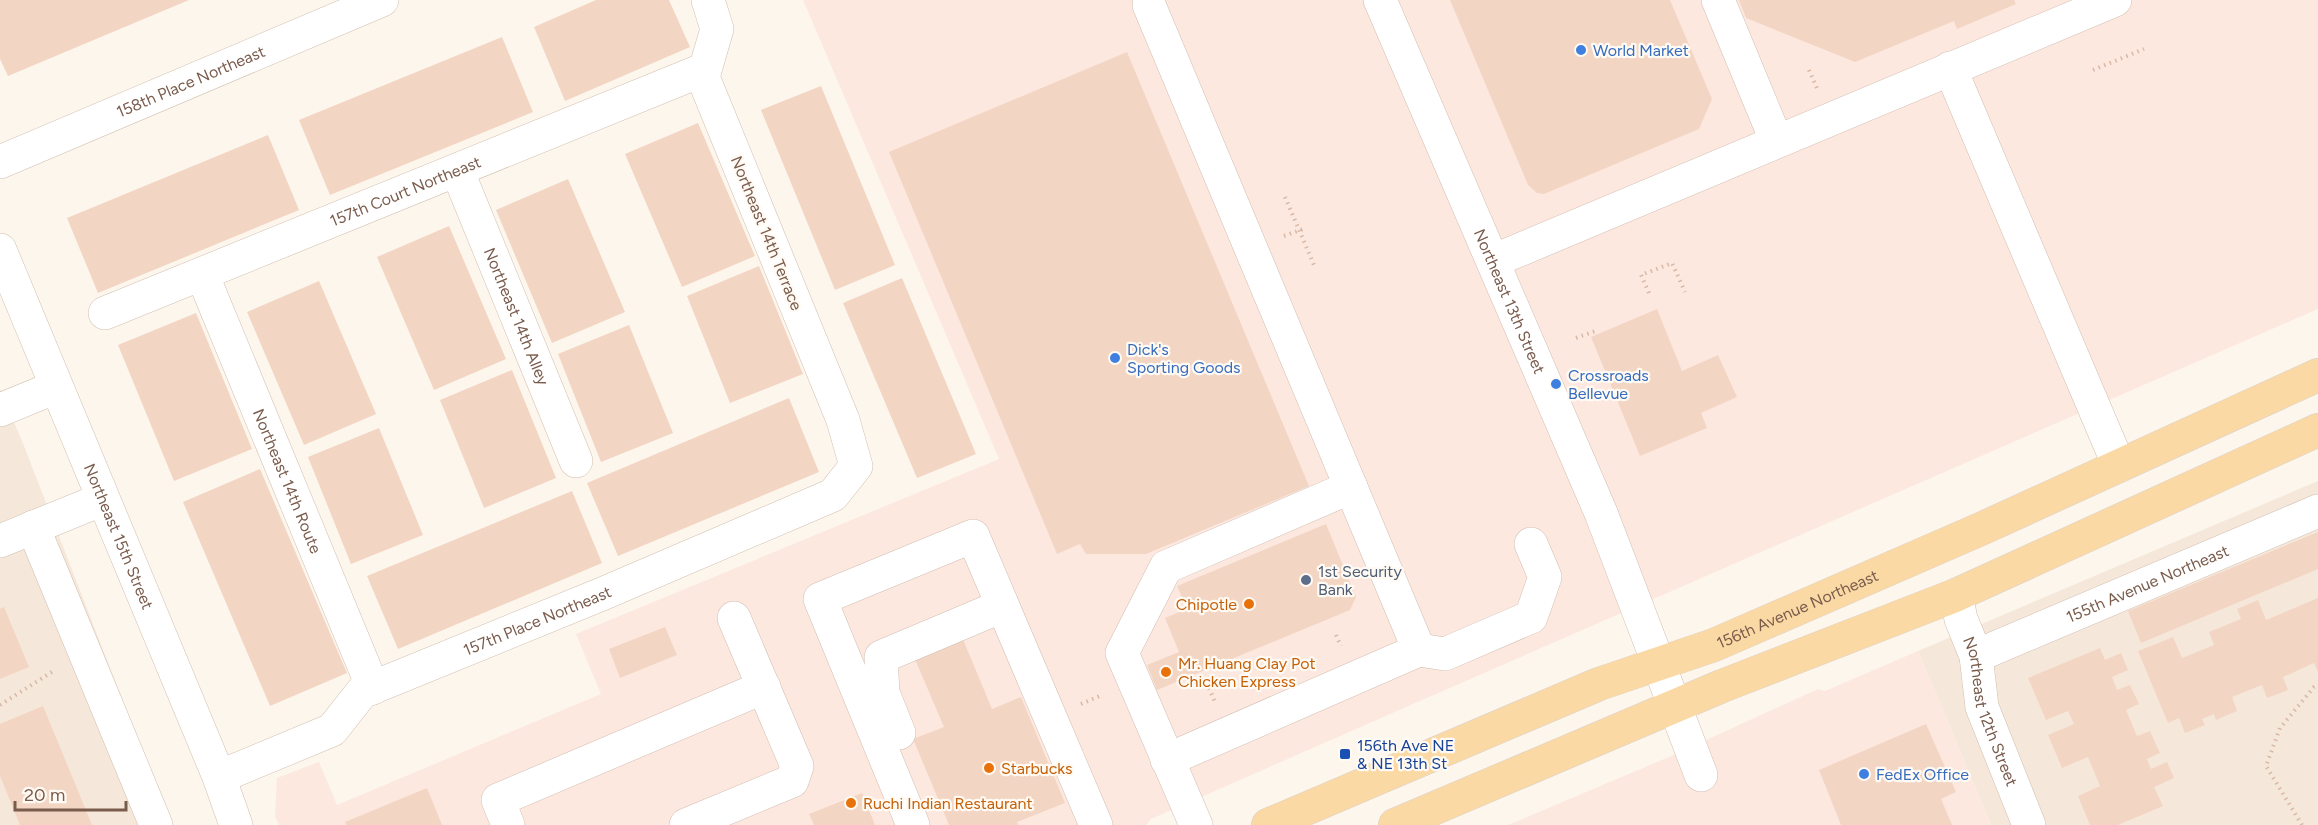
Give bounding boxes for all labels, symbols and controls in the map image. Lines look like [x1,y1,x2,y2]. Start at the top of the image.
place label: World Market [1593,41,1689,60]
street label: 158th Place Northeast [114,42,268,122]
marker: World Market [1574,43,1588,57]
street label: 157th Court Northeast [327,152,484,231]
street label: Northeast 14th Terrace [727,153,806,313]
street label: Northeast 13th Street [1470,226,1549,377]
street label: Northeast 14th Alley [480,245,553,389]
place label: Dick's Sporting Goods [1127,340,1241,377]
marker: Dick's Sporting Goods [1108,351,1122,365]
place label: Crossroads Bellevue [1568,366,1649,403]
marker: Crossroads Bellevue [1549,377,1563,391]
street label: Northeast 14th Route [249,406,326,557]
street label: Northeast 15th Street [80,461,157,612]
street label: 155th Avenue Northeast [2063,541,2232,627]
place label: 1st Security Bank [1318,562,1402,599]
street label: 156th Avenue Northeast [1714,566,1881,653]
marker: 1st Security Bank [1299,573,1313,587]
street label: 157th Place Northeast [461,582,614,660]
place label: Chipotle [1176,595,1237,614]
marker: Chipotle [1242,597,1256,611]
street label: Northeast 12th Street [1959,634,2022,789]
place label: Mr. Huang Clay Pot Chicken Express [1178,654,1316,691]
marker: Mr. Huang Clay Pot Chicken Express [1159,665,1173,679]
place label: 156th Ave NE & NE 13th St [1357,736,1454,773]
marker: 156th Ave NE & NE 13th St [1338,747,1352,761]
place label: Starbucks [1001,759,1073,778]
marker: Starbucks [982,761,996,775]
place label: FedEx Office [1876,765,1969,784]
marker: FedEx Office [1857,767,1871,781]
scale bar [15,774,126,812]
text: 20 m [24,784,65,806]
place label: Ruchi Indian Restaurant [863,794,1032,813]
marker: Ruchi Indian Restaurant [844,796,858,810]

